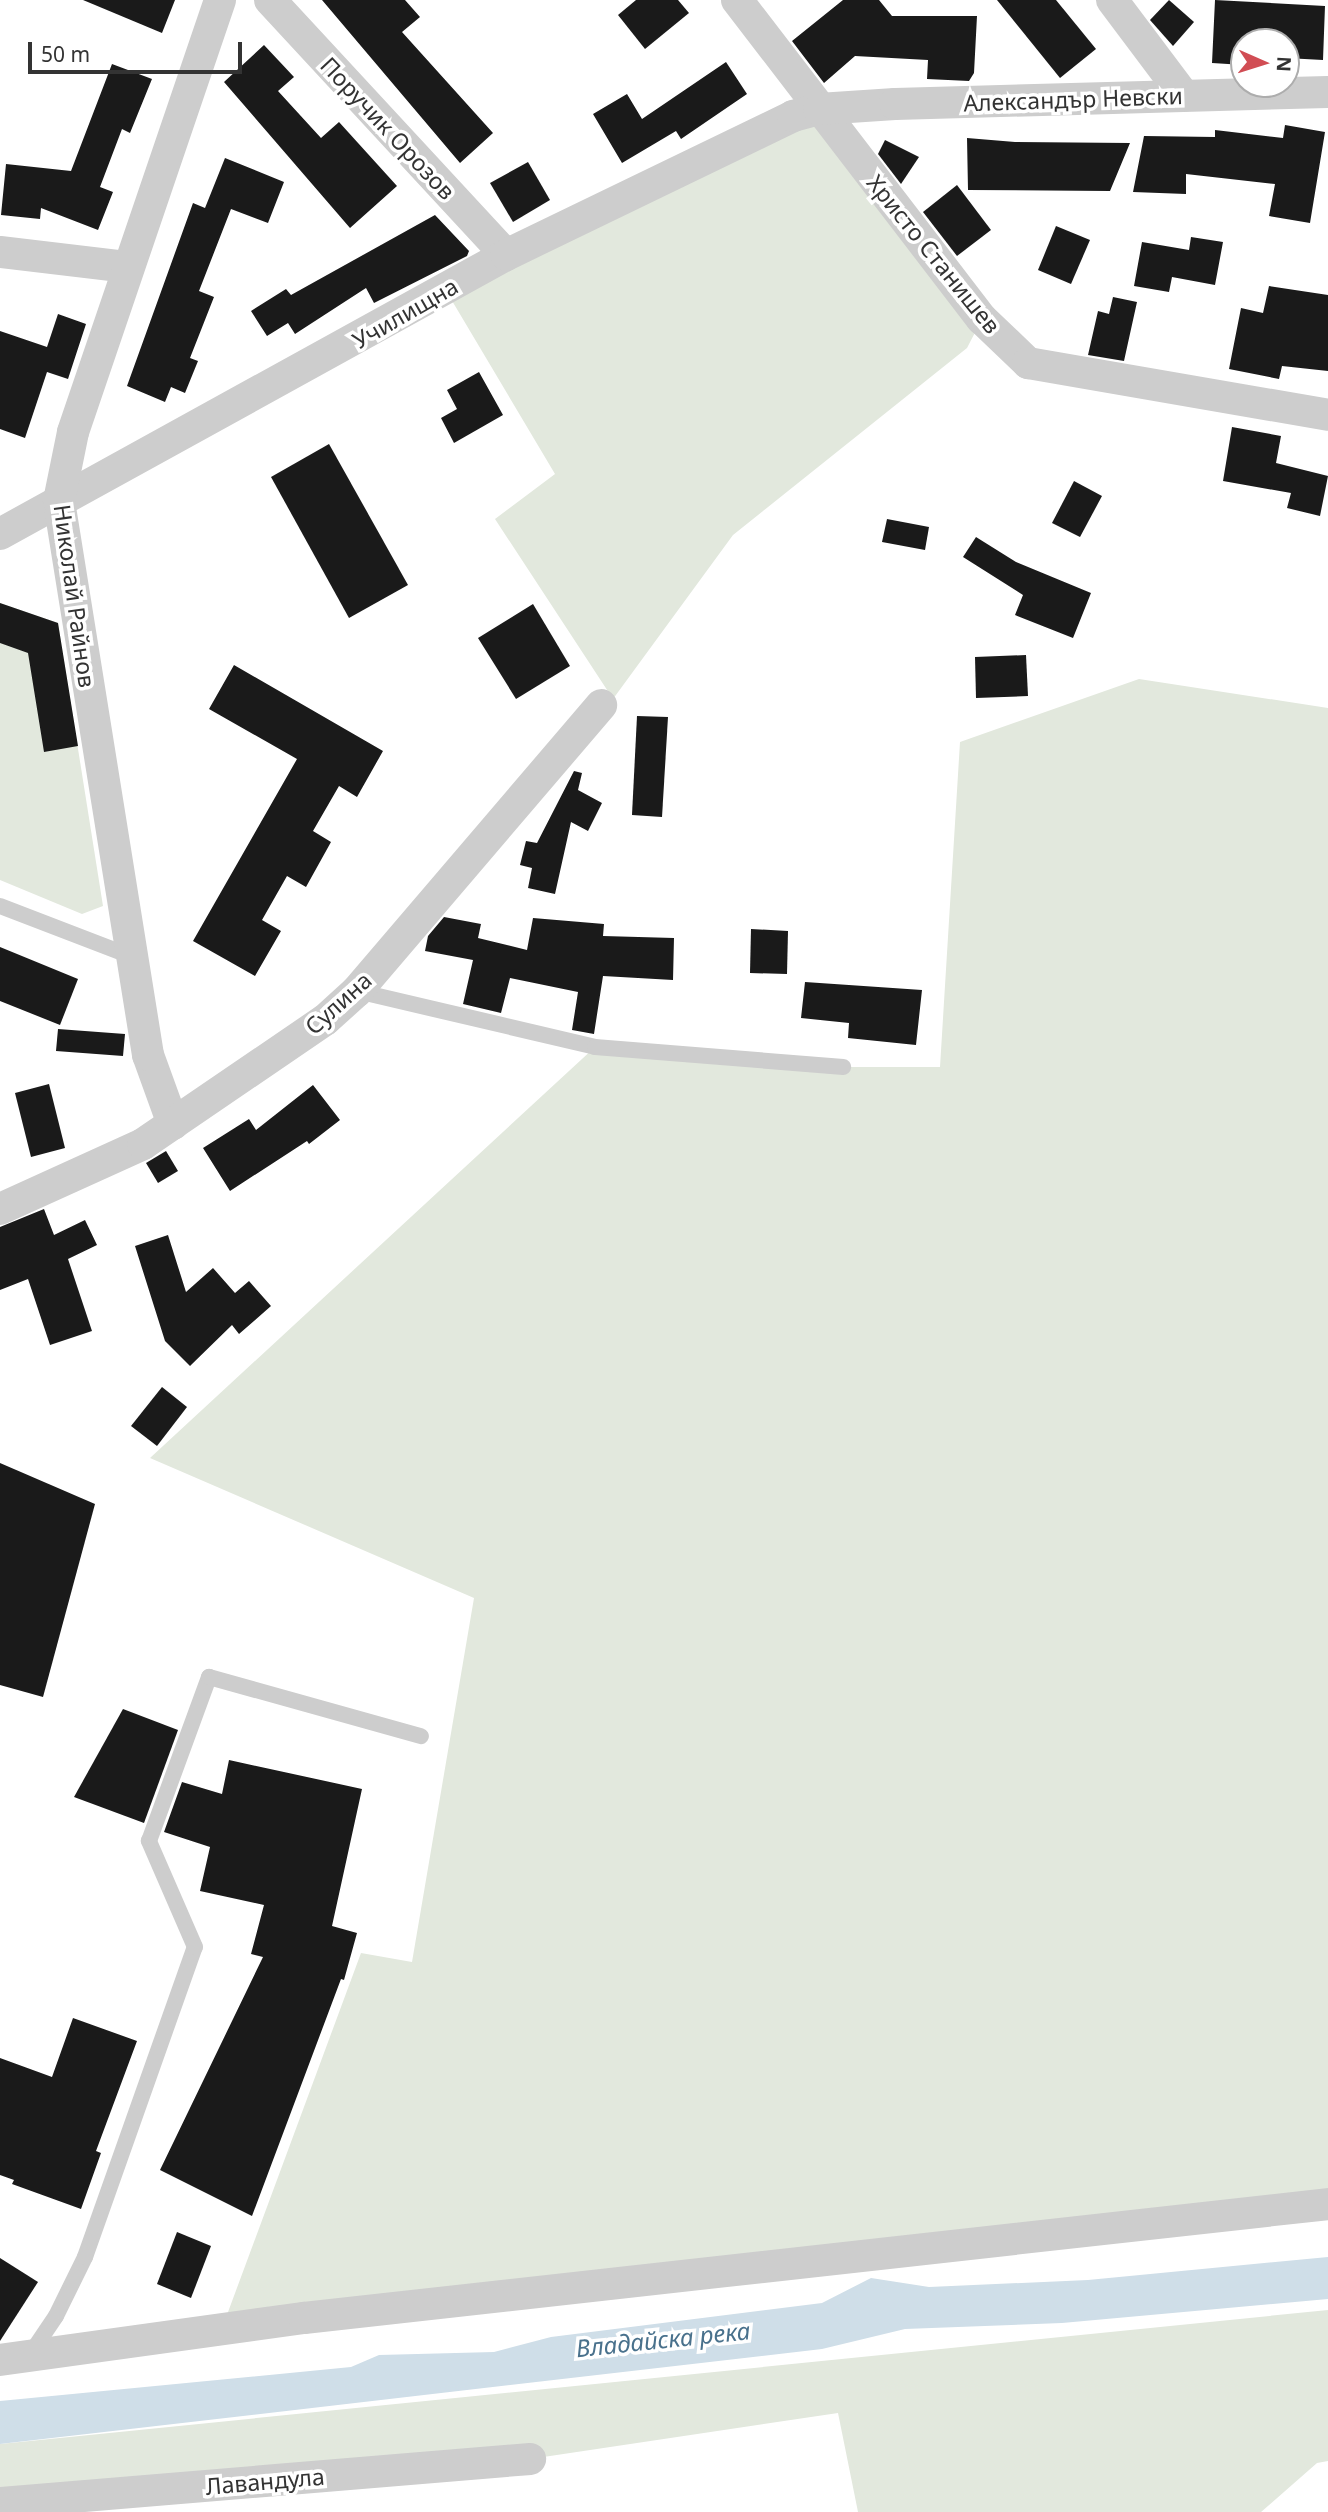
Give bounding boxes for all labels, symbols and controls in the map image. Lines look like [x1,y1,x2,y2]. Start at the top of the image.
scale bar [32,28,245,72]
north arrow [1230,28,1300,98]
text: 50 m [41,40,90,68]
street label: Поручик Орозов [315,51,461,205]
text: N [1271,56,1297,72]
street label: Александър Невски [963,81,1183,117]
street label: Христо Станишев [862,169,1006,339]
street label: Училищна [347,272,463,354]
street label: Николай Райнов [48,503,102,689]
street label: Сулина [299,966,377,1040]
water label: Владайска река [574,2316,752,2362]
street label: Лавандула [204,2462,326,2500]

